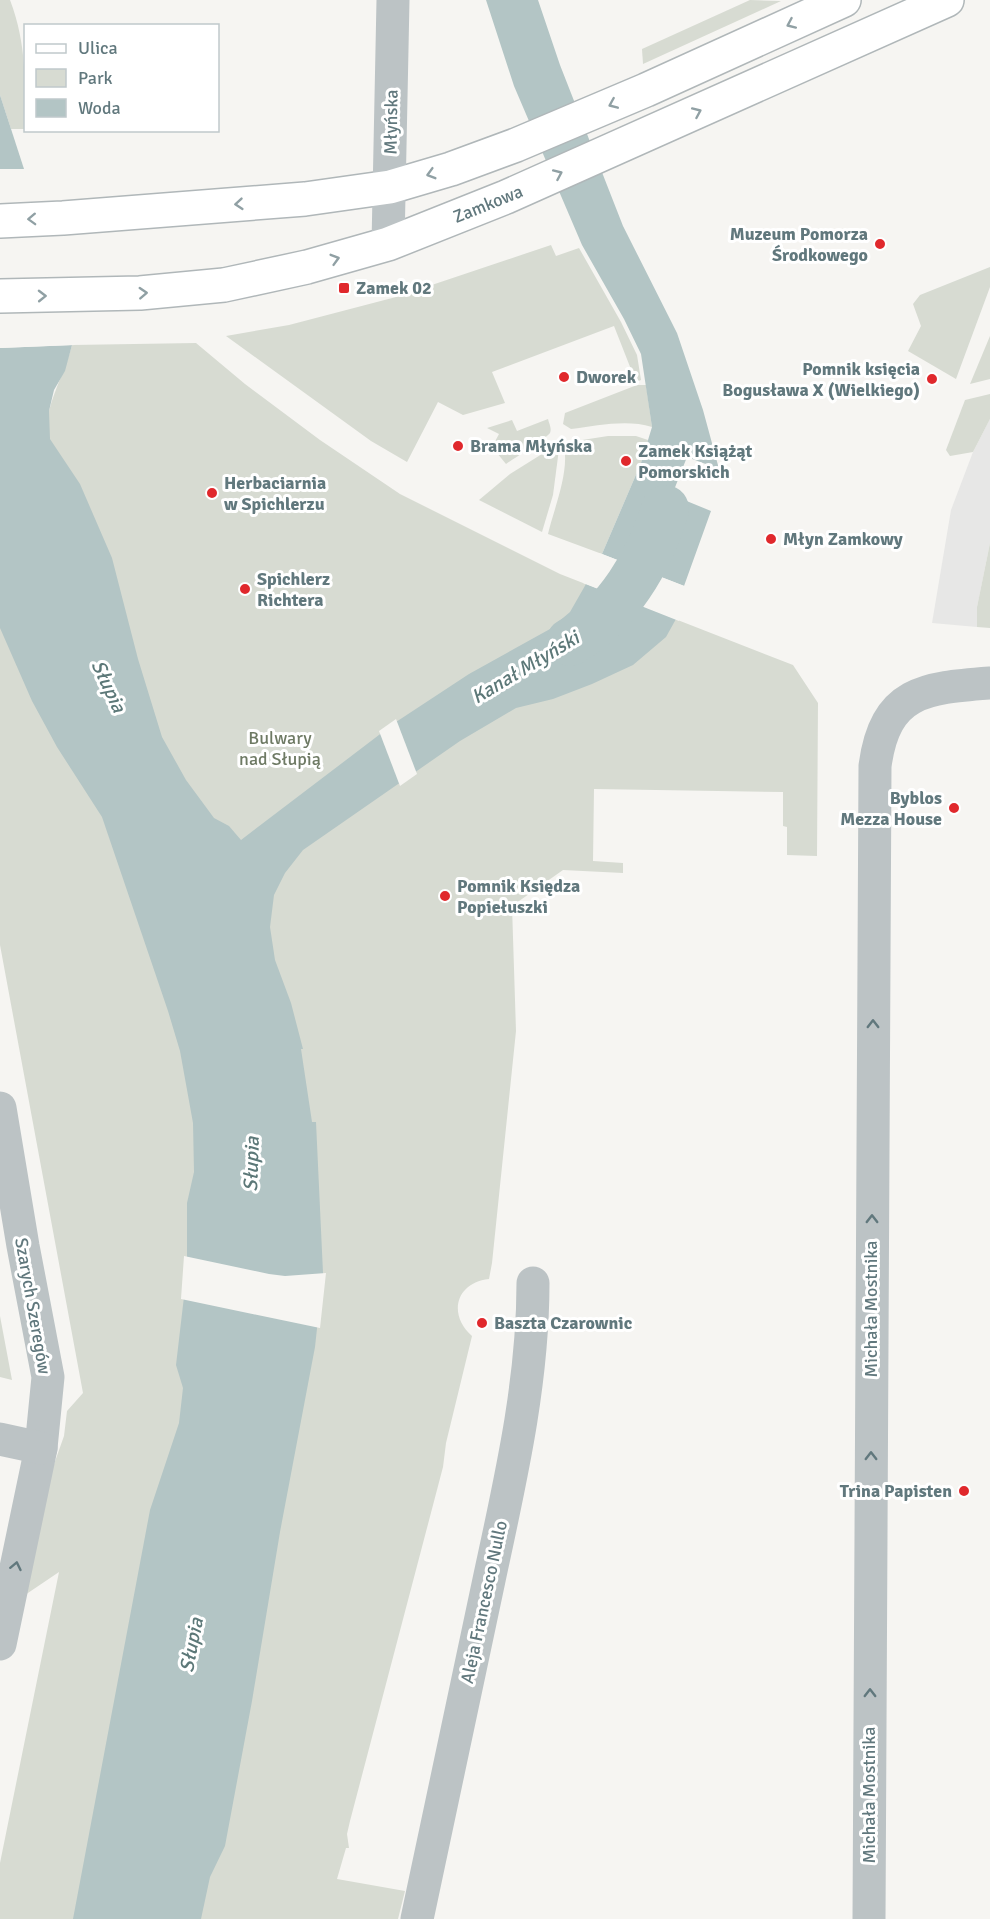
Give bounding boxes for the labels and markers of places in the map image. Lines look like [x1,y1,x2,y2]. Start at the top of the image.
place label: Muzeum Pomorza Środkowego [730,223,868,266]
marker: Muzeum Pomorza Środkowego [873,237,887,251]
place label: Zamek 02 [356,277,432,299]
marker: Zamek 02 [337,281,351,295]
place label: Pomnik księcia Bogusława X (Wielkiego) [722,358,920,401]
place label: Dworek [576,366,637,388]
marker: Dworek [557,370,571,384]
marker: Pomnik księcia Bogusława X (Wielkiego) [925,372,939,386]
place label: Brama Młyńska [470,435,592,457]
marker: Brama Młyńska [451,439,465,453]
place label: Zamek Książąt Pomorskich [638,440,753,483]
marker: Zamek Książąt Pomorskich [619,454,633,468]
place label: Herbaciarnia w Spichlerzu [224,472,326,515]
marker: Herbaciarnia w Spichlerzu [205,486,219,500]
place label: Młyn Zamkowy [783,528,903,550]
marker: Młyn Zamkowy [764,532,778,546]
place label: Spichlerz Richtera [257,568,330,611]
marker: Spichlerz Richtera [238,582,252,596]
place label: Byblos Mezza House [840,787,942,830]
marker: Byblos Mezza House [947,801,961,815]
place label: Pomnik Księdza Popiełuszki [457,875,580,918]
marker: Pomnik Księdza Popiełuszki [438,889,452,903]
place label: Baszta Czarownic [494,1312,633,1334]
marker: Baszta Czarownic [475,1316,489,1330]
place label: Trina Papisten [840,1480,952,1502]
marker: Trina Papisten [957,1484,971,1498]

